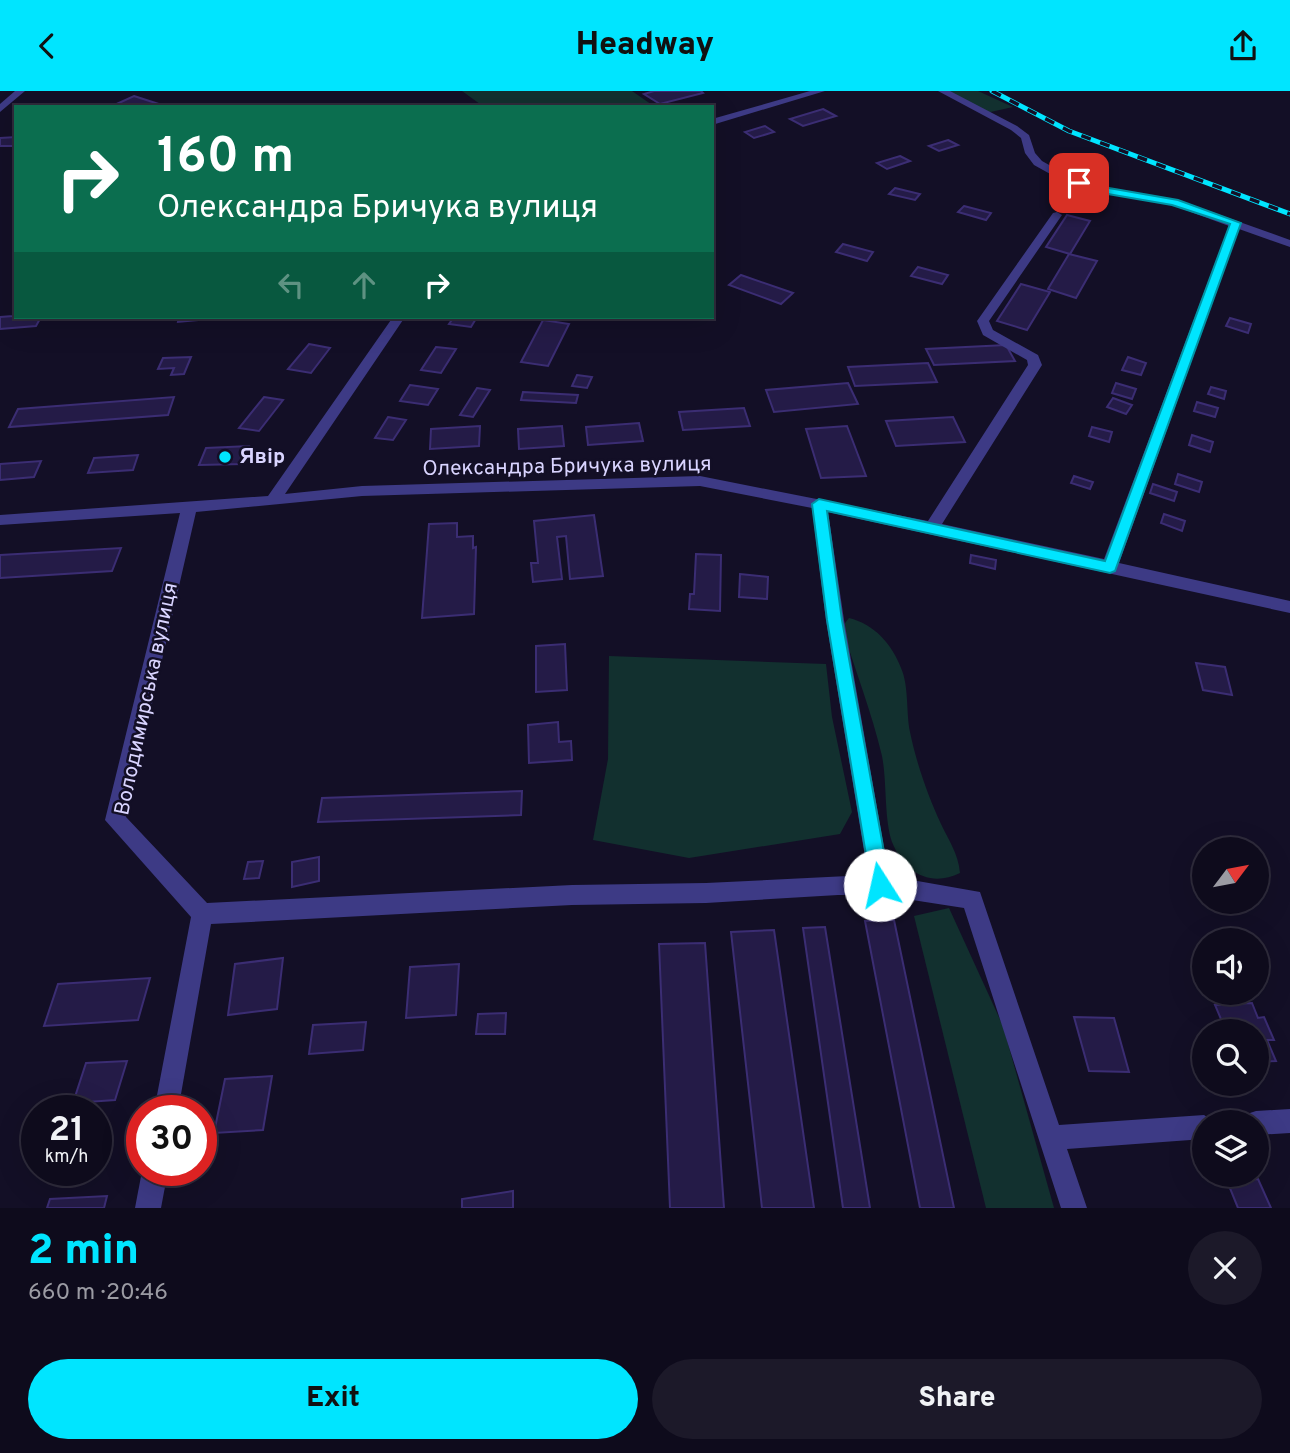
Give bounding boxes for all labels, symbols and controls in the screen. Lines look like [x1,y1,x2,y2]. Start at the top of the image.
text: Headway [576,26,714,66]
icon: back [28,27,66,65]
icon: share [1224,27,1262,65]
text: 160 m [157,128,294,190]
icon: right [42,133,133,224]
pin [1049,153,1109,213]
icon: arrive [1060,164,1098,202]
text: Олександра Бричука вулиця [157,189,598,229]
icon: left [272,266,310,304]
icon: ahead [345,266,383,304]
icon: right [418,266,456,304]
place label: Явiр [239,444,285,471]
marker: Явiр [217,449,233,465]
street label: Олександра Бричука вулиця [422,451,712,483]
street label: Володимирська вулиця [109,580,185,818]
north arrow [1192,837,1269,913]
map controls [1192,837,1269,1187]
position arrow [843,848,917,922]
button: sound [1192,928,1269,1005]
button: search [1192,1019,1269,1096]
speed limit sign: 30 [126,1095,217,1186]
text: 21 [49,1109,84,1153]
button: layers [1192,1110,1269,1187]
text: km/h [45,1146,88,1169]
text: 2 min [28,1226,139,1279]
button: close [1188,1231,1262,1305]
text: 660 m · 20:46 [28,1279,168,1308]
button: Exit [28,1359,638,1439]
button: Share [652,1359,1262,1439]

